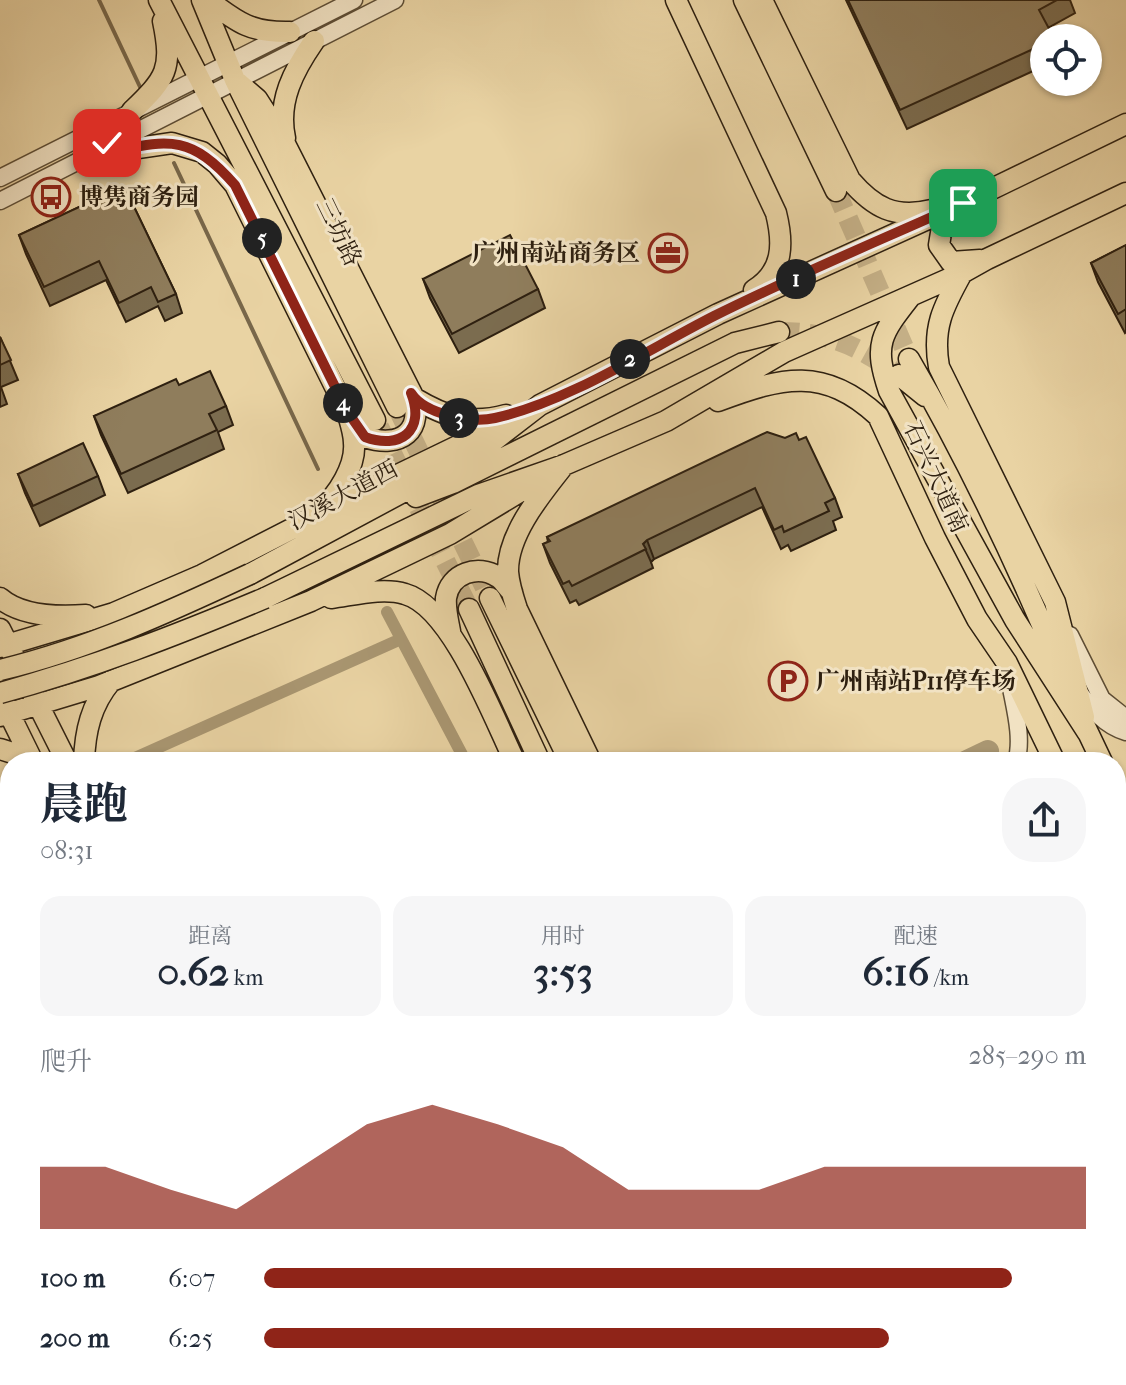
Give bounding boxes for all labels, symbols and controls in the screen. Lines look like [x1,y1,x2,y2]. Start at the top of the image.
map controls [1030,24,1102,96]
button: locate [1030,24,1102,96]
pin [73,109,141,177]
icon: check [85,121,129,165]
pin [929,169,997,237]
bus stop icon: 博隽商务园 [30,176,72,218]
icon: arrive [941,181,985,225]
place label: 博隽商务园 [79,183,199,211]
street label: 三坊路 [311,194,367,270]
pin: 5 [242,218,282,258]
text: 5 [257,225,267,251]
office icon: 广州南站商务区 [647,232,689,274]
place label: 广州南站商务区 [472,239,640,267]
pin: 1 [776,259,816,299]
text: 1 [792,266,800,292]
pin: 2 [610,339,650,379]
text: 2 [624,346,636,372]
pin: 4 [323,383,363,423]
text: 4 [337,390,350,416]
pin: 3 [439,398,479,438]
text: 3 [454,405,464,431]
street label: 石兴大道南 [898,417,974,537]
street label: 汉溪大道西 [283,454,403,536]
parking icon: 广州南站P11停车场 [767,660,809,702]
place label: 广州南站P11停车场 [816,667,1016,695]
button: share [1002,778,1086,862]
text: 晨跑 [40,779,128,830]
text: 08:31 [40,835,94,866]
text: 距离 [188,923,232,949]
text: 用时 [541,923,585,949]
text: 配速 [894,923,938,949]
text: 0.62 [157,949,229,995]
text: 3:53 [533,949,593,995]
text: 6:16 [862,949,929,995]
text: km [229,965,264,991]
text: /km [929,965,969,991]
text: 285–290 m [968,1040,1086,1071]
text: 爬升 [40,1046,92,1077]
text: 100 m [40,1263,105,1294]
text: 6:07 [168,1263,215,1294]
text: 200 m [40,1323,109,1354]
text: 6:25 [168,1323,213,1354]

